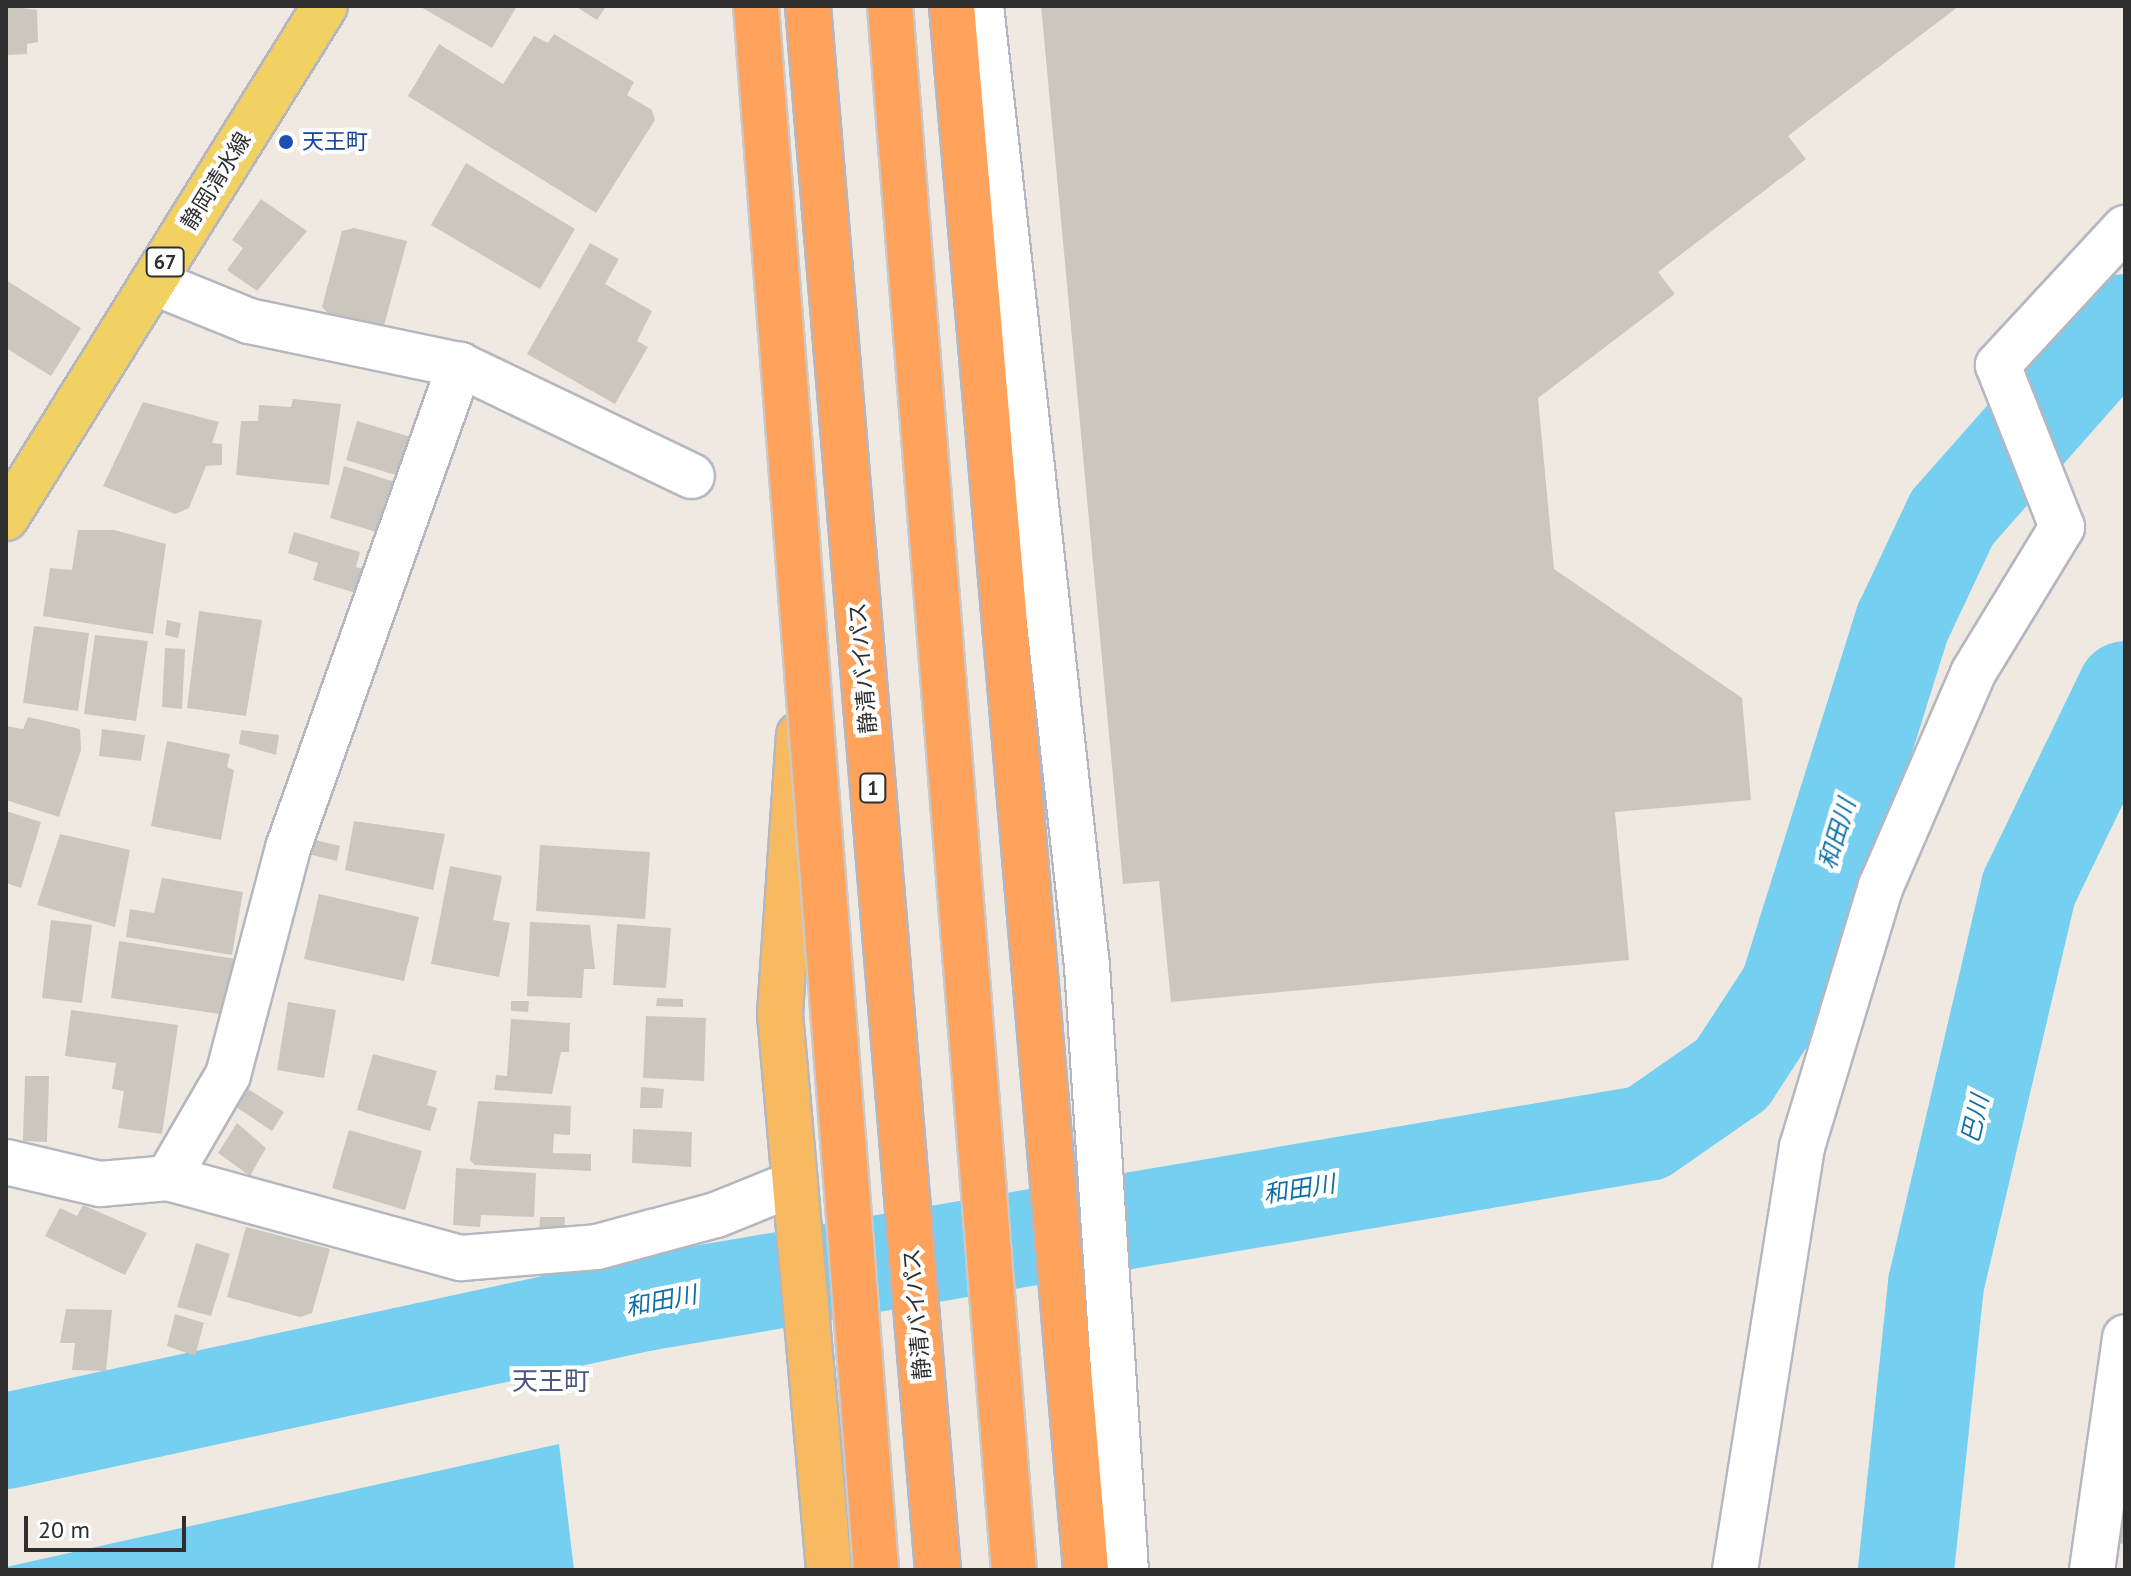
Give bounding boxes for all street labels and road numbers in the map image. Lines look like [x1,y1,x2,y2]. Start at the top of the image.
street label: 静岡清水線 [176,127,256,235]
road number: 67 [145,246,185,278]
street label: 静清バイパス [844,601,882,735]
road number: 1 [859,772,887,804]
street label: 静清バイパス [898,1247,936,1381]

